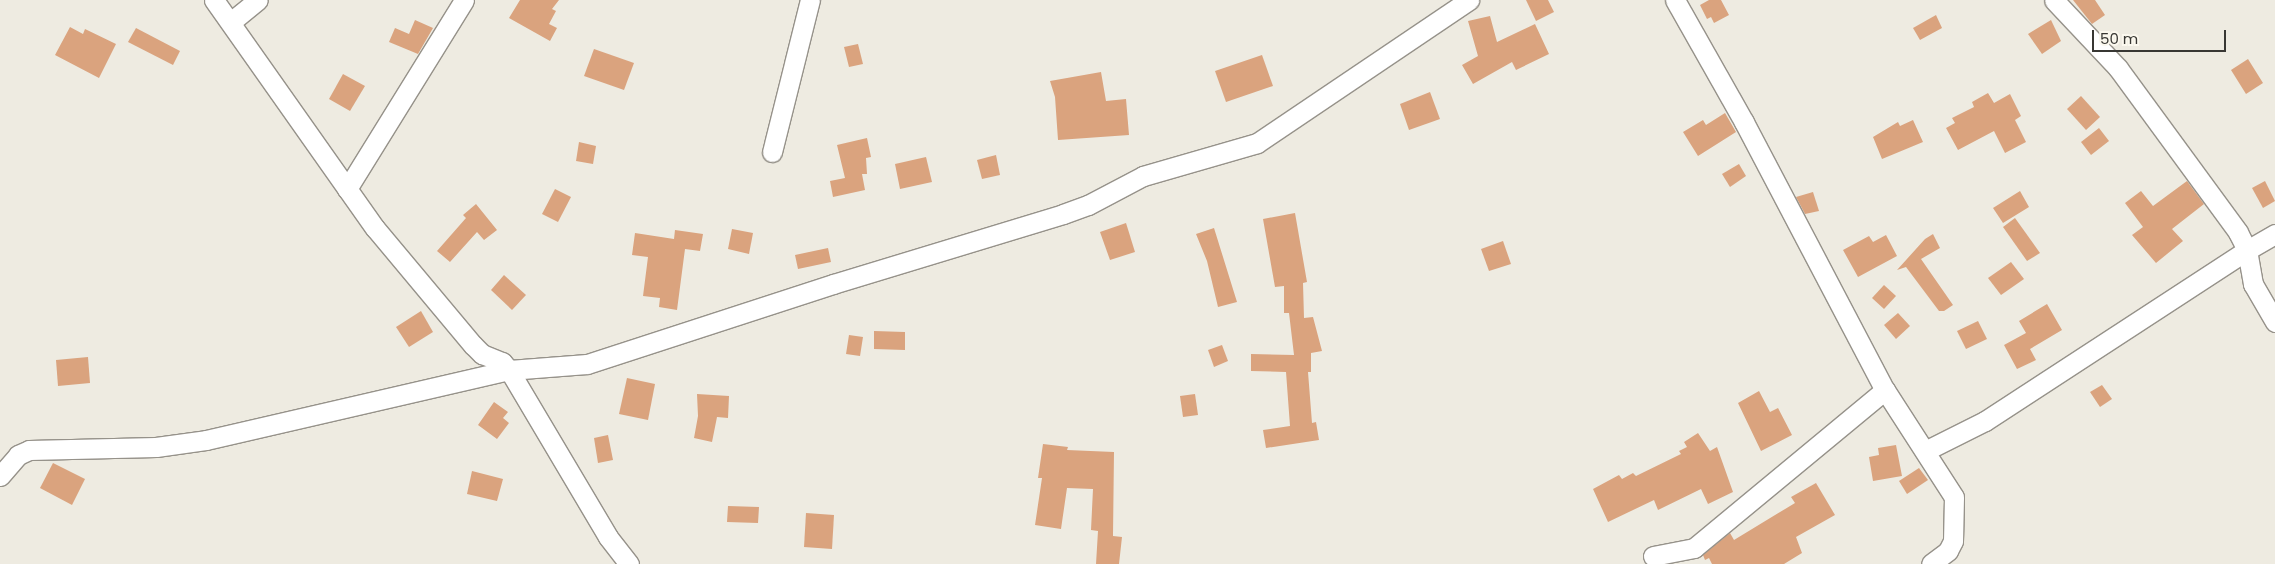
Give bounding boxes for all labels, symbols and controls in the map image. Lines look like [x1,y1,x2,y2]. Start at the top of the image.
scale bar [2095,20,2229,52]
text: 50 m [2100,28,2138,49]

